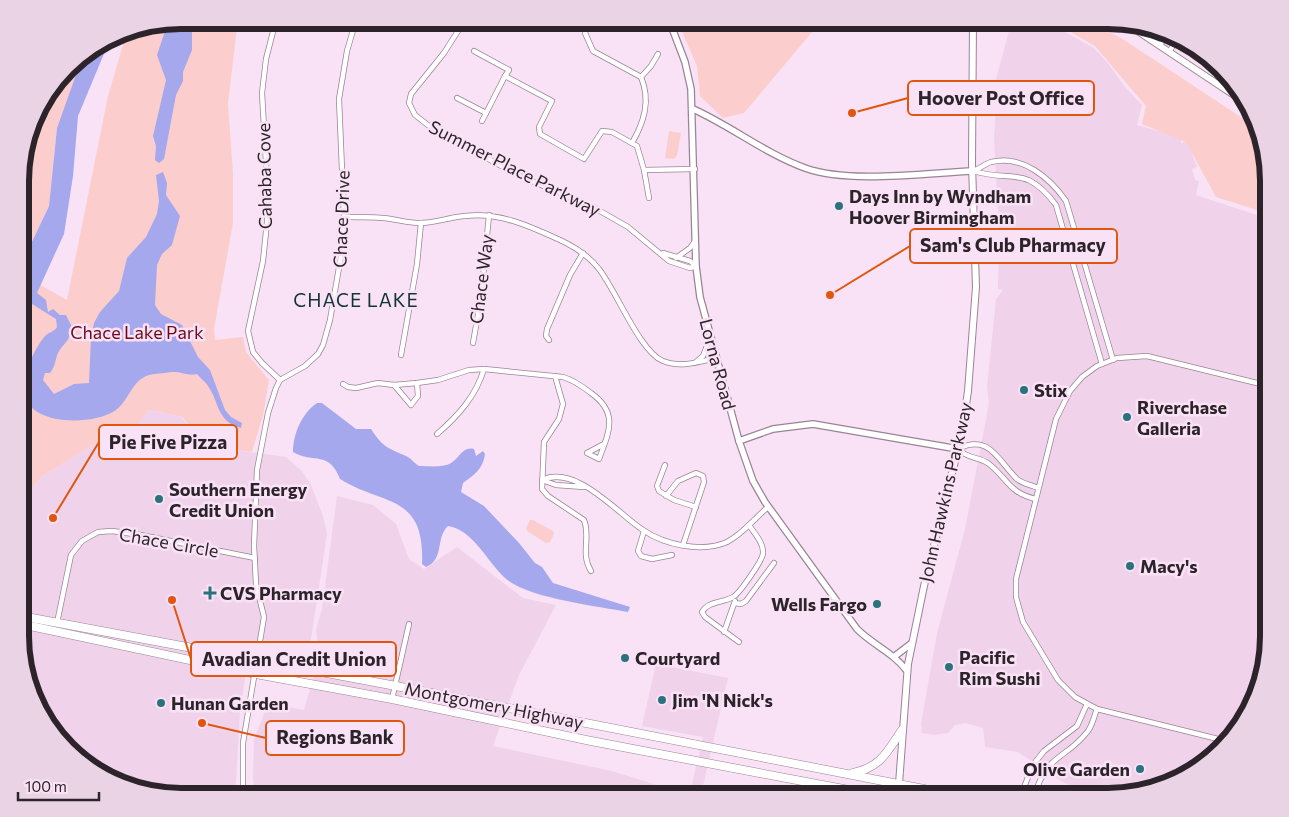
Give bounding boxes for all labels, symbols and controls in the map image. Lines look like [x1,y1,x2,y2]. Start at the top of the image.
callout: Hoover Post Office [908,81,1094,115]
text: Hoover Post Office [918,86,1084,109]
street label: Summer Place Parkway [425,115,605,221]
street label: Cahaba Cove [252,123,276,229]
street label: Chace Drive [328,170,354,268]
place label: Days Inn by Wyndham Hoover Birmingham [849,185,1031,228]
marker: Days Inn by Wyndham Hoover Birmingham [833,200,845,212]
callout: Sam's Club Pharmacy [910,229,1117,263]
street label: Chace Way [465,233,497,325]
text: Sam's Club Pharmacy [920,233,1107,256]
district label: CHACE LAKE [293,288,419,311]
street label: Lorna Road [695,316,741,412]
park label: Chace Lake Park [70,321,204,343]
place label: Stix [1034,379,1067,401]
marker: Stix [1018,384,1030,396]
place label: Riverchase Galleria [1137,396,1227,439]
street label: John Hawkins Parkway [914,400,976,584]
marker: Riverchase Galleria [1121,411,1133,423]
callout: Pie Five Pizza [99,425,237,459]
text: Pie Five Pizza [109,430,227,453]
place label: Southern Energy Credit Union [169,478,308,521]
marker: Southern Energy Credit Union [153,493,165,505]
street label: Chace Circle [117,522,221,562]
place label: Macy's [1140,555,1198,577]
marker: Macy's [1124,560,1136,572]
place label: CVS Pharmacy [220,582,342,604]
marker: CVS Pharmacy [204,587,216,599]
place label: Wells Fargo [771,593,867,615]
marker: Wells Fargo [871,598,883,610]
callout: Avadian Credit Union [191,642,396,676]
place label: Pacific Rim Sushi [959,646,1041,689]
text: Avadian Credit Union [201,647,387,670]
place label: Courtyard [635,647,720,669]
marker: Courtyard [619,652,631,664]
marker: Pacific Rim Sushi [943,661,955,673]
street label: Montgomery Highway [403,677,585,733]
place label: Jim 'N Nick's [672,689,773,711]
place label: Hunan Garden [171,692,289,714]
marker: Jim 'N Nick's [656,694,668,706]
marker: Hunan Garden [155,697,167,709]
callout: Regions Bank [266,721,404,755]
text: Regions Bank [276,725,394,748]
place label: Olive Garden [1023,758,1130,780]
marker: Olive Garden [1134,763,1146,775]
scale bar [18,770,99,802]
text: 100 m [25,777,67,795]

